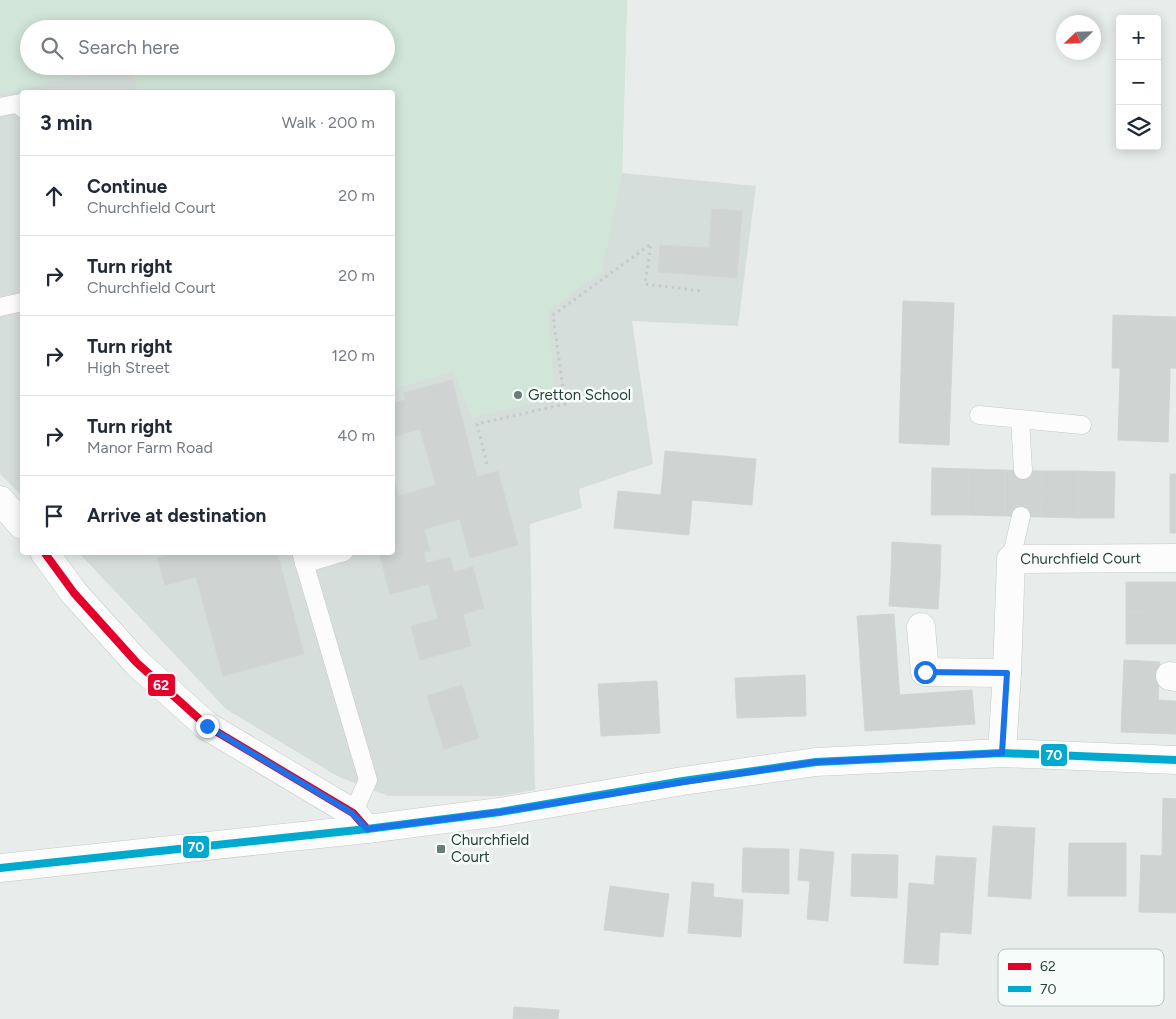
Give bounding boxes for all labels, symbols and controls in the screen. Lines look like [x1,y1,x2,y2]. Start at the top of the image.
north arrow [1056,15,1101,60]
map controls [1116,15,1161,150]
button: + [1116,15,1161,60]
search box [20,20,395,75]
icon: search [38,34,66,62]
text: Search here [78,36,180,59]
button: − [1116,60,1161,105]
button: layers [1116,105,1161,150]
text: 3 min [40,110,92,135]
text: Walk · 200 m [282,113,375,132]
text: Continue [87,175,167,198]
icon: ahead [40,182,68,210]
text: 20 m [338,186,375,205]
text: Churchfield Court [87,198,216,217]
text: Turn right [87,255,173,278]
icon: right [40,262,68,290]
text: 20 m [338,266,375,285]
text: Churchfield Court [87,278,216,297]
text: Turn right [87,335,173,358]
icon: right [40,342,68,370]
text: 120 m [332,346,375,365]
text: High Street [87,358,170,377]
place label: Gretton School [528,386,631,404]
marker: Gretton School [512,389,524,401]
text: Turn right [87,415,173,438]
icon: right [40,422,68,450]
text: 40 m [337,426,375,445]
text: Manor Farm Road [87,438,213,457]
icon: arrive [40,502,68,530]
text: Arrive at destination [87,504,266,527]
street label: Churchfield Court [1020,549,1142,568]
route start [914,661,937,684]
line badge: 62 [147,673,176,697]
text: 62 [153,677,169,694]
route end [196,715,219,738]
line badge: 70 [1040,743,1068,767]
text: 70 [1046,747,1062,764]
place label: Churchfield Court [451,831,529,866]
line badge: 70 [182,835,210,859]
text: 70 [188,839,204,856]
marker: Churchfield Court [435,843,447,855]
legend [998,949,1164,1006]
text: 62 [1040,958,1056,975]
text: 70 [1040,981,1057,998]

